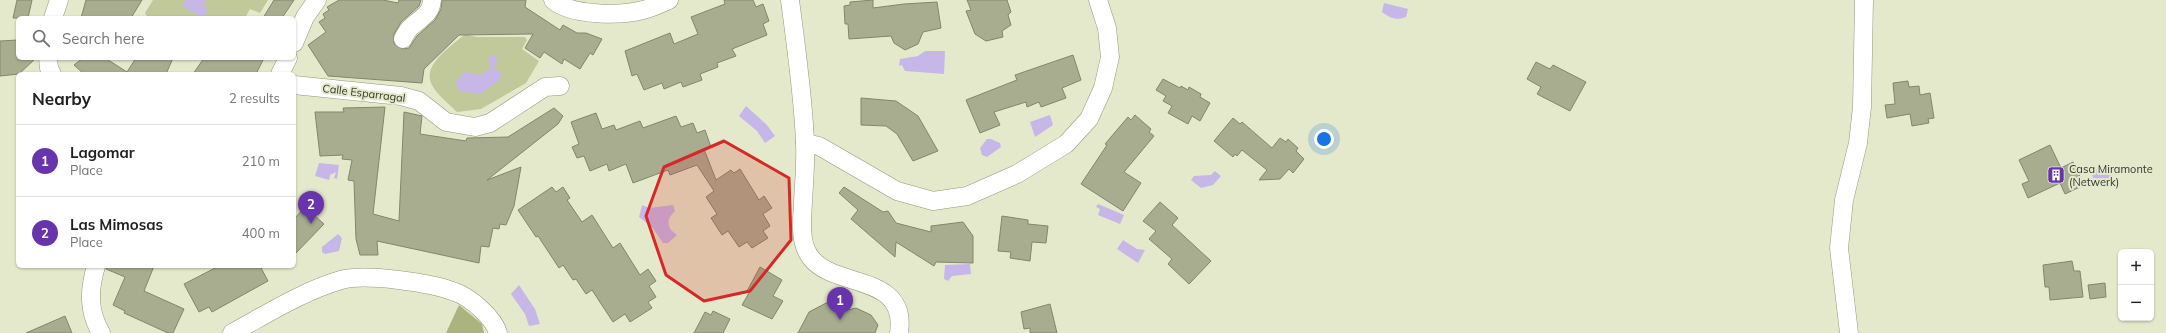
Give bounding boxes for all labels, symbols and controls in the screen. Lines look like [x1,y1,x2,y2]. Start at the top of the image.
search box [16,16,296,60]
icon: search [30,27,52,49]
text: Search here [62,29,144,48]
street label: Calle Esparragal [322,81,406,105]
text: Nearby [32,88,91,109]
text: 2 results [229,90,280,106]
your location [1314,129,1334,149]
text: Lagomar [70,143,135,162]
text: 1 [41,153,49,169]
text: 210 m [242,153,280,169]
text: Place [70,162,103,178]
place label: Casa Miramonte (Netwerk) [2069,162,2153,189]
building icon: Casa Miramonte (Netwerk) [2046,165,2066,185]
pin: 2 [298,191,324,224]
text: Las Mimosas [70,215,163,234]
text: 2 [41,225,49,241]
text: 400 m [242,225,280,241]
text: Place [70,234,103,250]
map controls [2118,249,2154,321]
button: + [2118,249,2154,285]
button: − [2118,285,2154,321]
pin: 1 [827,287,853,320]

